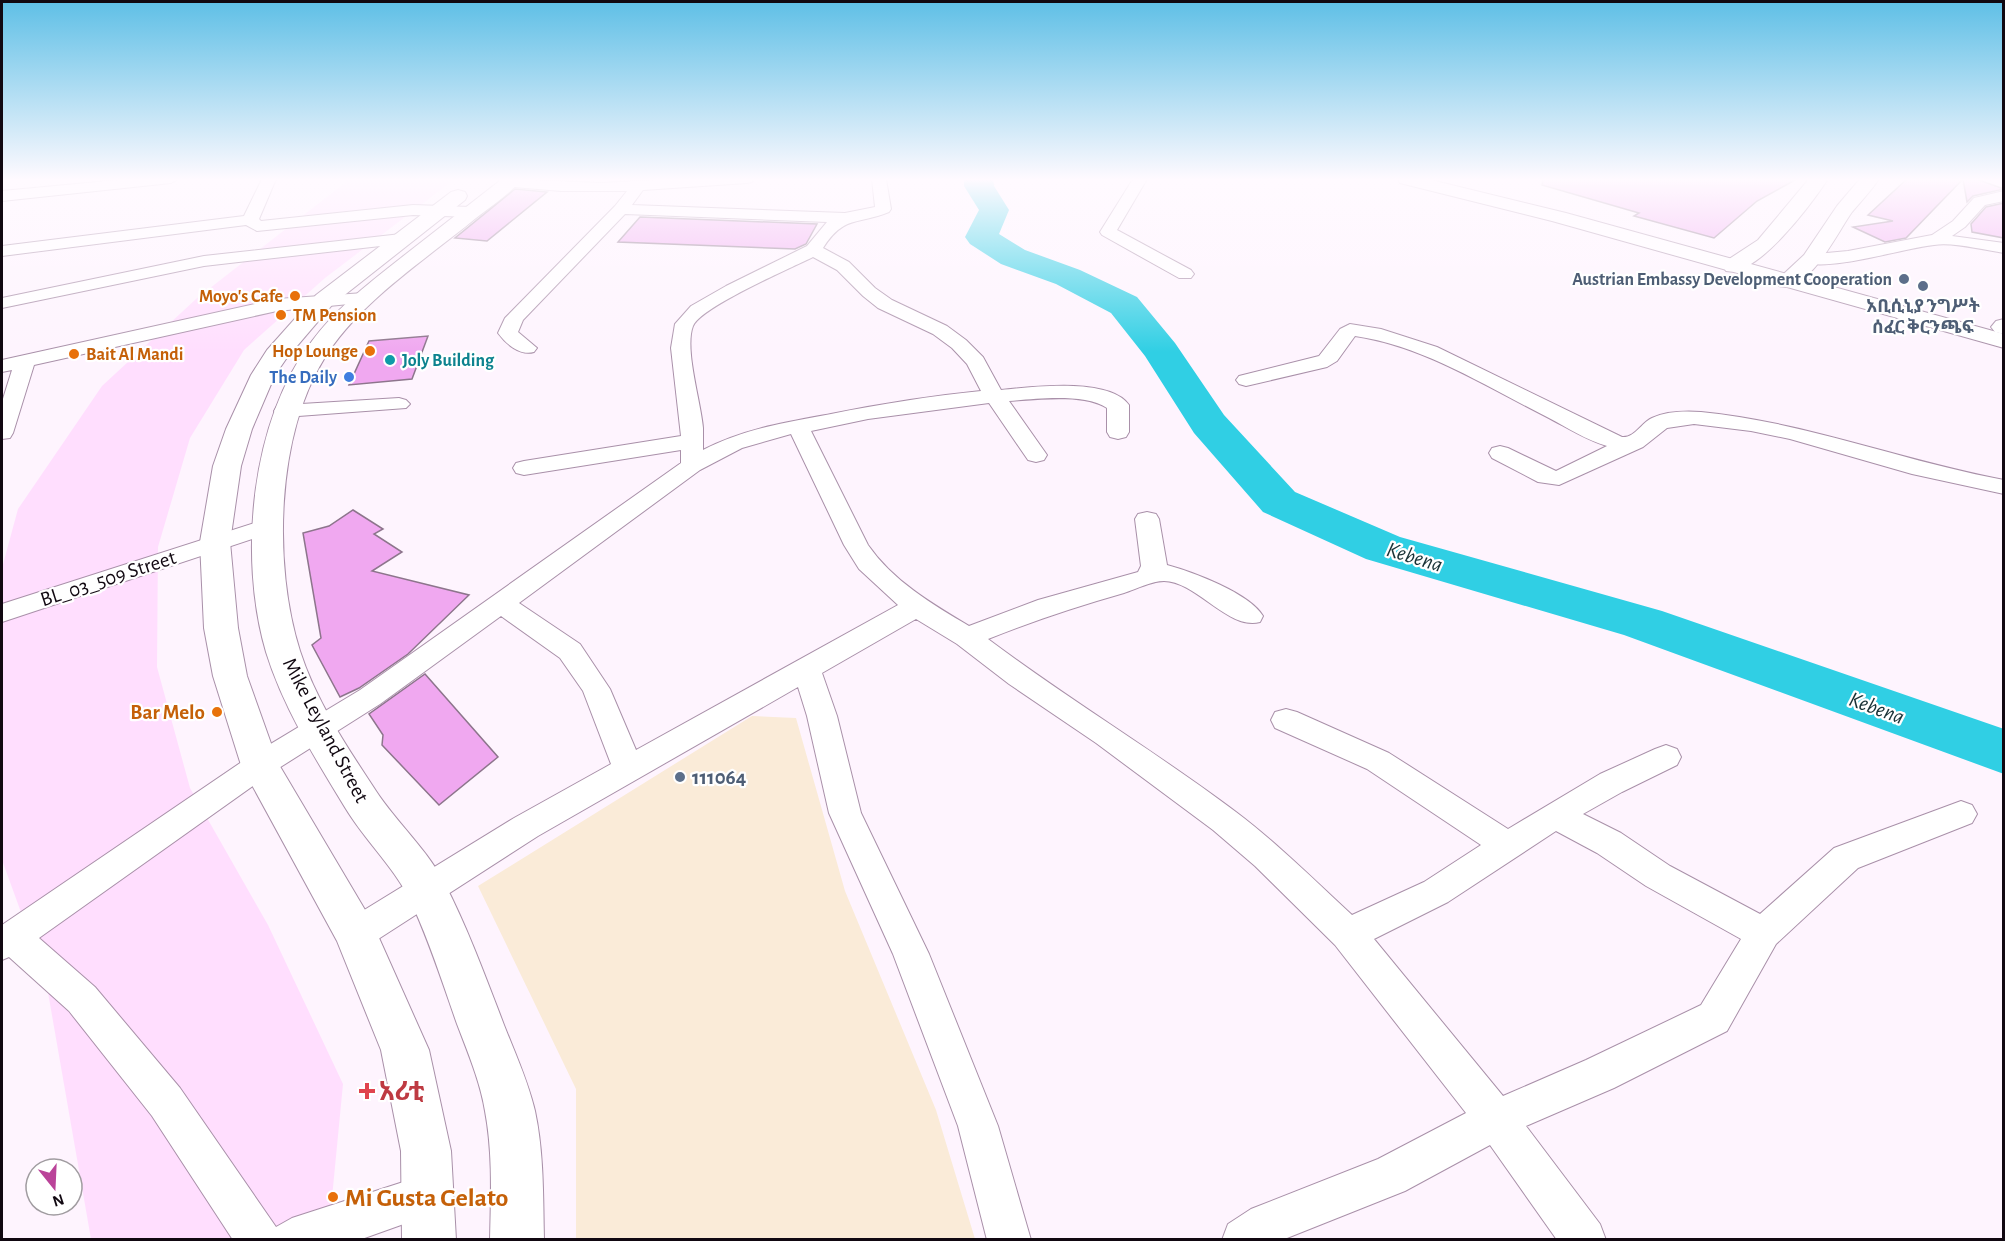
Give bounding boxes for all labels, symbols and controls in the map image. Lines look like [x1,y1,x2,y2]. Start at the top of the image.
place label: Austrian Embassy Development Cooperation [1572,271,1892,289]
marker: Austrian Embassy Development Cooperation [1897,272,1911,286]
marker: አቢሲኒያ ንግሥት ሰፈር ቅርንጫፍ [1916,279,1930,293]
place label: Moyo's Cafe [199,288,283,306]
marker: Moyo's Cafe [288,289,302,303]
place label: አቢሲኒያ ንግሥት ሰፈር ቅርንጫፍ [1866,297,1980,337]
place label: TM Pension [293,307,376,325]
marker: TM Pension [274,308,288,322]
place label: Hop Lounge [272,343,358,361]
marker: Hop Lounge [363,344,377,358]
place label: Bait Al Mandi [86,346,183,364]
marker: Bait Al Mandi [67,347,81,361]
place label: Joly Building [402,352,495,370]
marker: Joly Building [383,353,397,367]
place label: The Daily [269,369,338,387]
marker: The Daily [342,370,356,384]
water label: Kebena [1384,538,1445,576]
street label: BL_03_509 Street [38,547,179,610]
street label: Mike Leyland Street [279,654,373,806]
water label: Kebena [1846,688,1907,728]
place label: Bar Melo [130,702,205,723]
marker: Bar Melo [210,705,224,719]
place label: 111064 [692,767,746,788]
marker: 111064 [673,770,687,784]
place label: አሪቲ [379,1079,425,1105]
marker: አሪቲ [360,1084,374,1098]
north arrow [24,1157,84,1217]
place label: Mi Gusta Gelato [345,1185,509,1211]
marker: Mi Gusta Gelato [326,1190,340,1204]
text: N [51,1191,66,1210]

